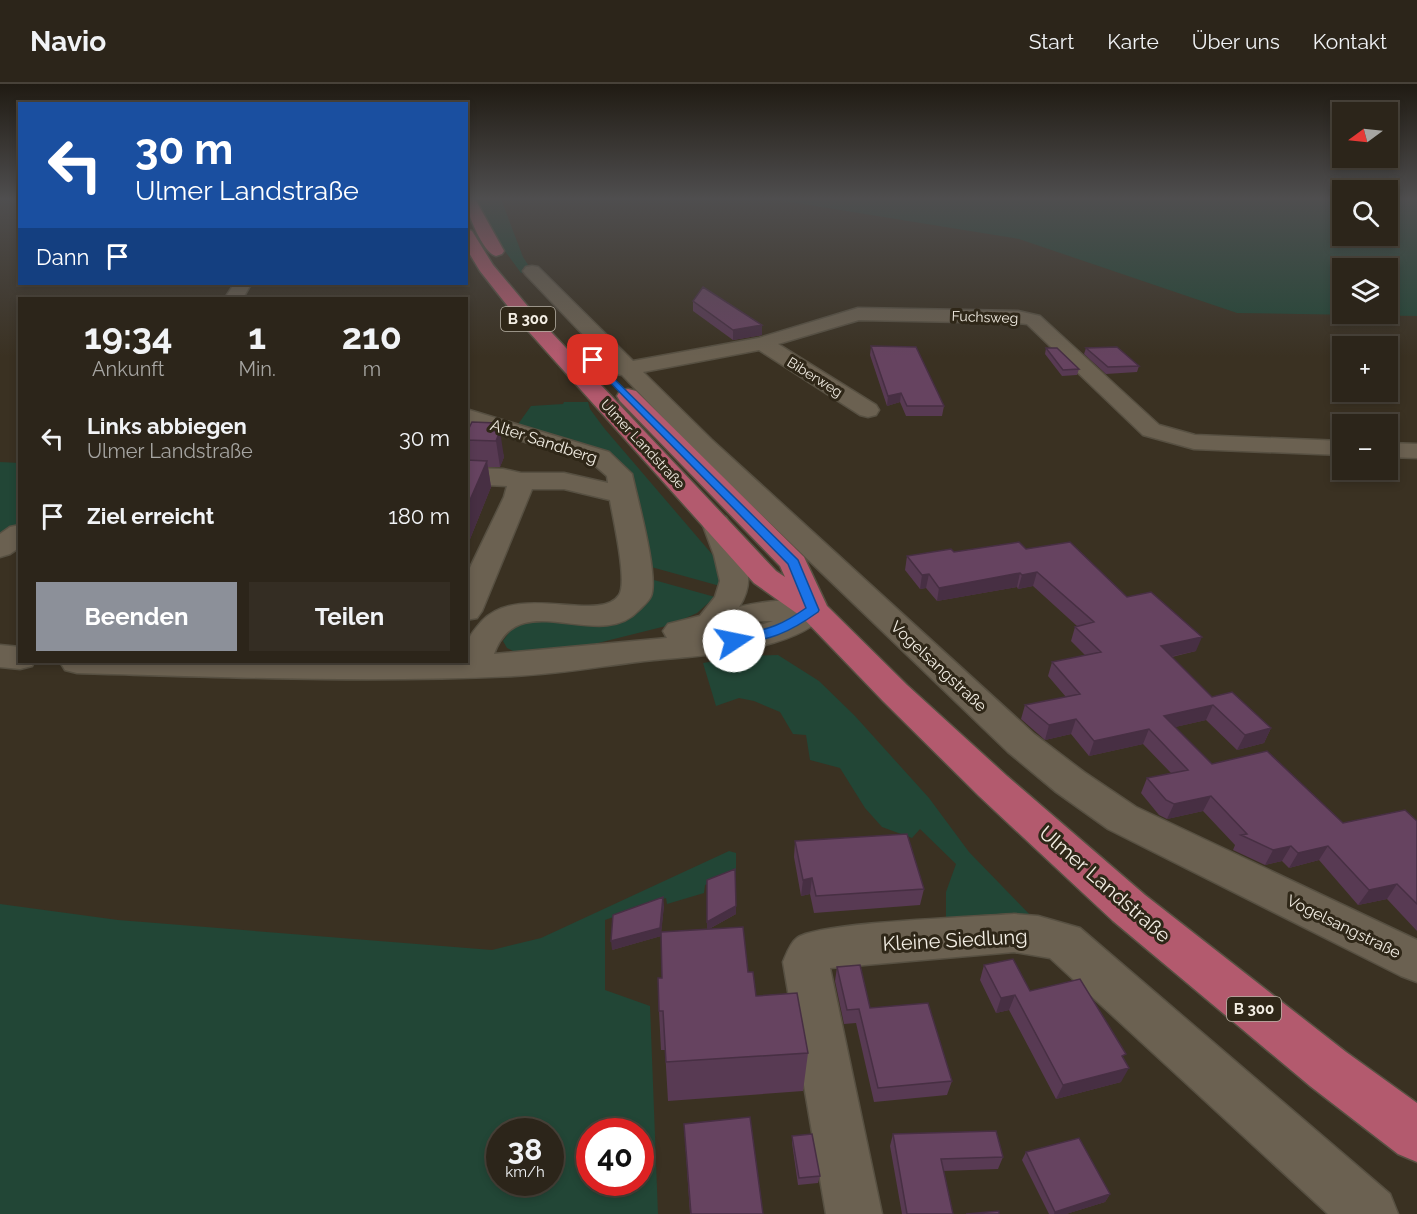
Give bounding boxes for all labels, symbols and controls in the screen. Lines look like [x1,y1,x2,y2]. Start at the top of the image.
text: Navio [30,25,106,58]
text: Start [1029,29,1074,54]
text: Karte [1107,29,1159,54]
text: Über uns [1192,29,1280,54]
text: Kontakt [1313,29,1387,54]
north arrow [1332,102,1398,168]
map controls [1332,102,1398,480]
text: 30 m [135,125,233,174]
icon: left [36,126,114,204]
text: Ulmer Landstraße [135,175,359,206]
button: search [1332,180,1398,246]
icon: arrive [101,240,134,273]
text: Dann [36,244,89,270]
button: layers [1332,258,1398,324]
road number: B 300 [501,307,555,331]
street label: Fuchsweg [951,308,1019,326]
text: 19:34 [84,315,173,357]
text: 1 [248,315,266,357]
text: 210 [342,315,402,357]
pin [567,334,618,385]
button: + [1332,336,1398,402]
icon: arrive [576,343,609,376]
street label: Biberweg [784,354,846,400]
text: Ankunft [92,357,165,381]
text: Min. [238,357,276,381]
text: m [363,357,381,381]
street label: Ulmer Landstraße [598,396,688,492]
text: Links abbiegen [87,413,247,439]
button: − [1332,414,1398,480]
street label: Alter Sandberg [488,415,600,468]
icon: left [36,422,69,455]
text: 30 m [399,425,450,451]
text: Ulmer Landstraße [87,439,253,463]
icon: arrive [36,500,69,533]
text: Ziel erreicht [87,503,214,529]
text: 180 m [388,503,450,529]
button: Beenden [36,582,237,651]
button: Teilen [249,582,450,651]
position arrow [702,609,766,673]
street label: Vogelsangstraße [887,617,991,716]
street label: Ulmer Landstraße [1035,821,1176,948]
street label: Vogelsangstraße [1284,891,1404,962]
street label: Kleine Siedlung [882,924,1028,956]
road number: B 300 [1227,997,1281,1021]
speed limit sign: 40 [576,1118,654,1196]
text: 38 [508,1132,542,1167]
text: km/h [505,1163,545,1181]

